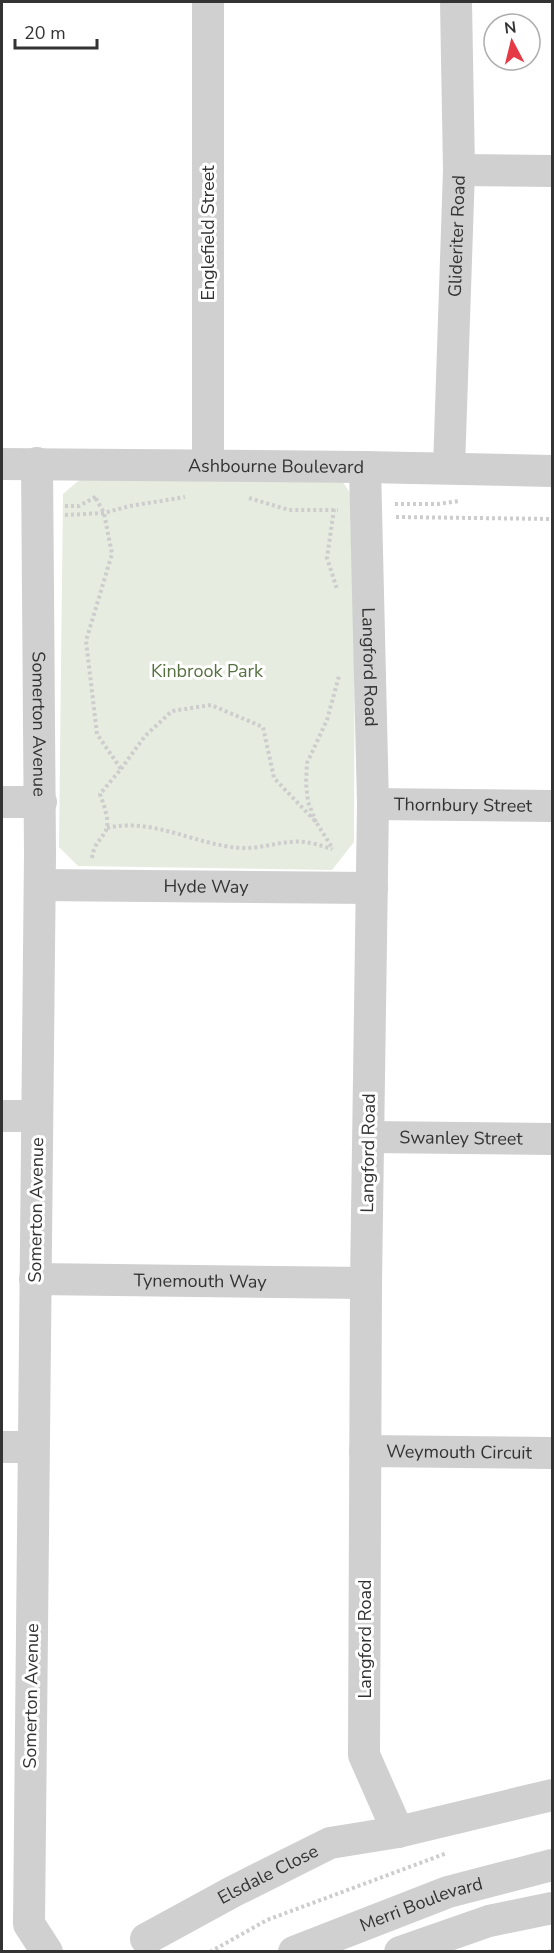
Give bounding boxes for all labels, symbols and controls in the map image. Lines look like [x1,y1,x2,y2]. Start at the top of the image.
scale bar [15,12,98,50]
north arrow [482,12,542,72]
text: N [503,16,518,40]
text: 20 m [24,21,66,45]
street label: Englefield Street [196,165,220,301]
street label: Glideriter Road [443,175,471,298]
street label: Ashbourne Boulevard [188,454,364,479]
street label: Langford Road [356,607,383,727]
street label: Somerton Avenue [26,651,52,797]
park label: Kinbrook Park [151,659,264,683]
street label: Thornbury Street [394,792,533,818]
street label: Hyde Way [163,874,249,899]
street label: Langford Road [355,1093,381,1213]
street label: Swanley Street [399,1125,524,1151]
street label: Somerton Avenue [23,1137,49,1283]
street label: Tynemouth Way [133,1268,267,1294]
street label: Weymouth Circuit [386,1439,533,1465]
street label: Langford Road [353,1579,377,1699]
street label: Somerton Avenue [18,1623,44,1769]
street label: Elsdale Close [213,1839,322,1910]
street label: Merri Boulevard [356,1872,485,1937]

